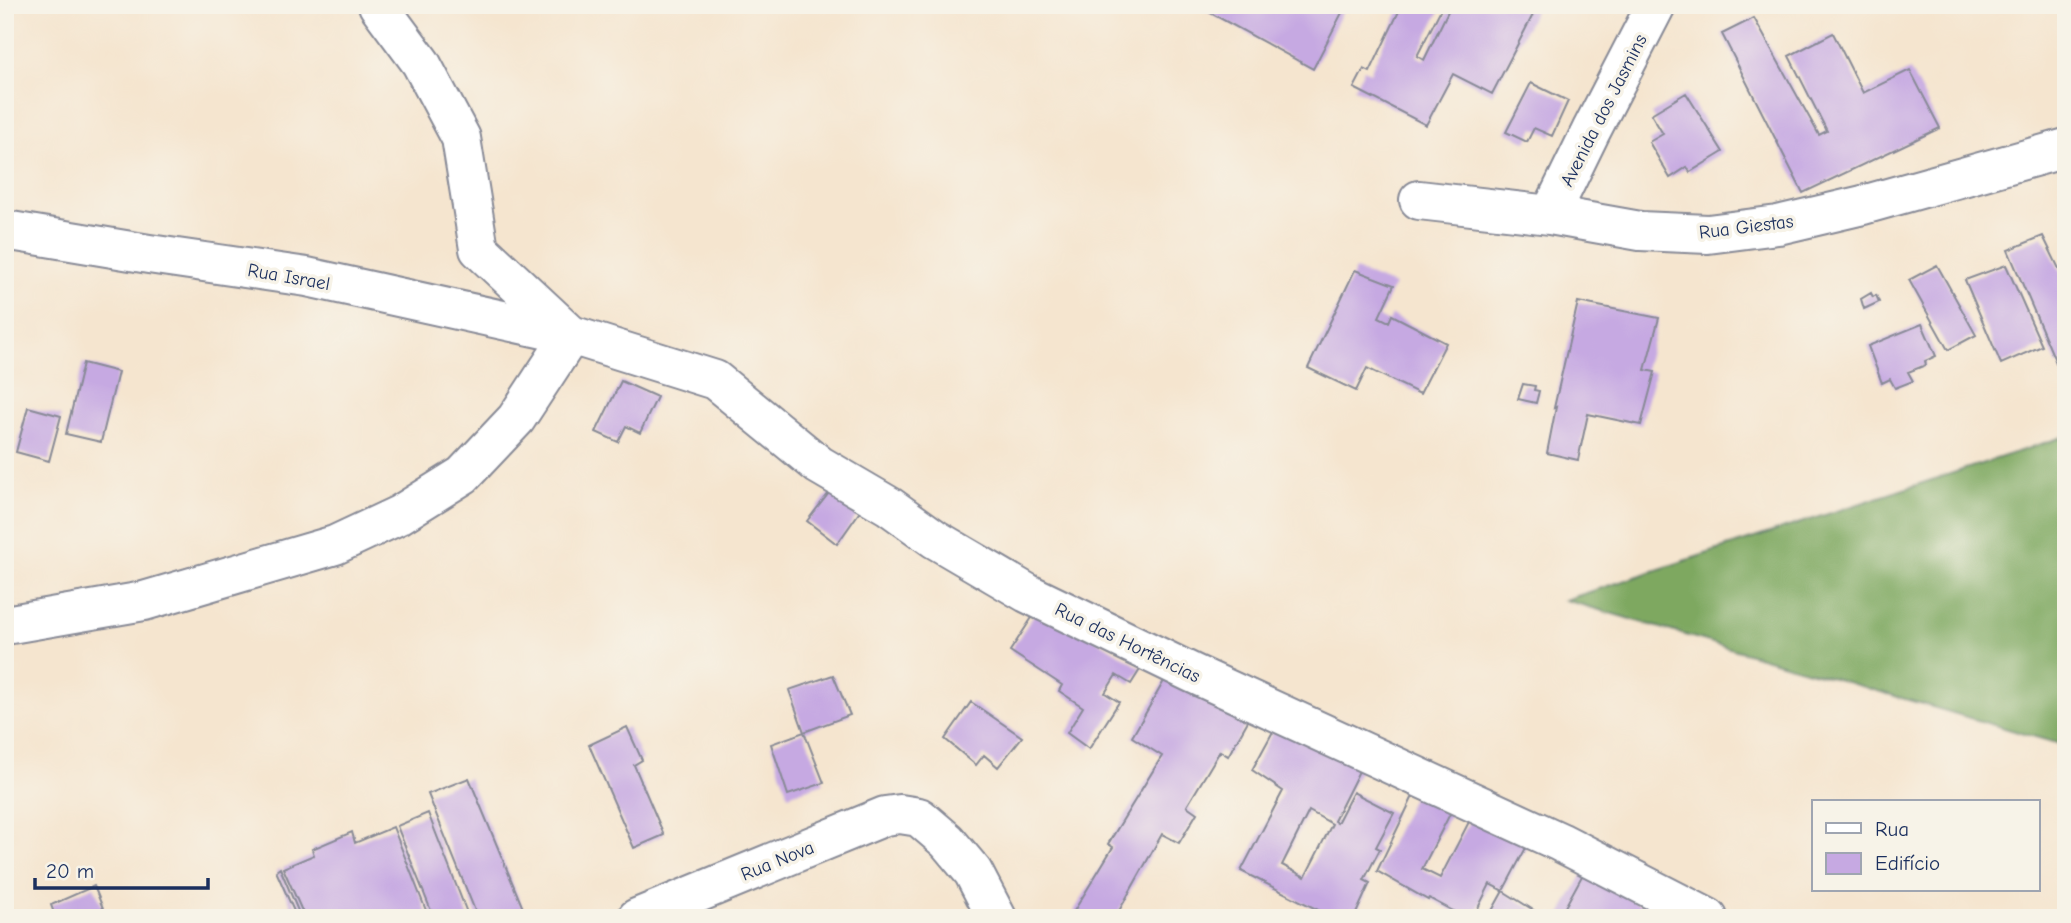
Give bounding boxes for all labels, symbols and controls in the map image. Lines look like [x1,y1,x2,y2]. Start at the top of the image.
street label: Avenida dos Jasmins [1556,30,1652,190]
street label: Rua Giestas [1698,210,1795,244]
street label: Rua Israel [246,259,332,295]
street label: Rua das Hortências [1051,598,1204,688]
legend [1812,800,2039,892]
text: Rua [1875,817,1909,841]
street label: Rua Nova [738,836,817,886]
scale bar [35,846,208,890]
text: Edifício [1875,851,1940,875]
text: 20 m [46,859,94,883]

